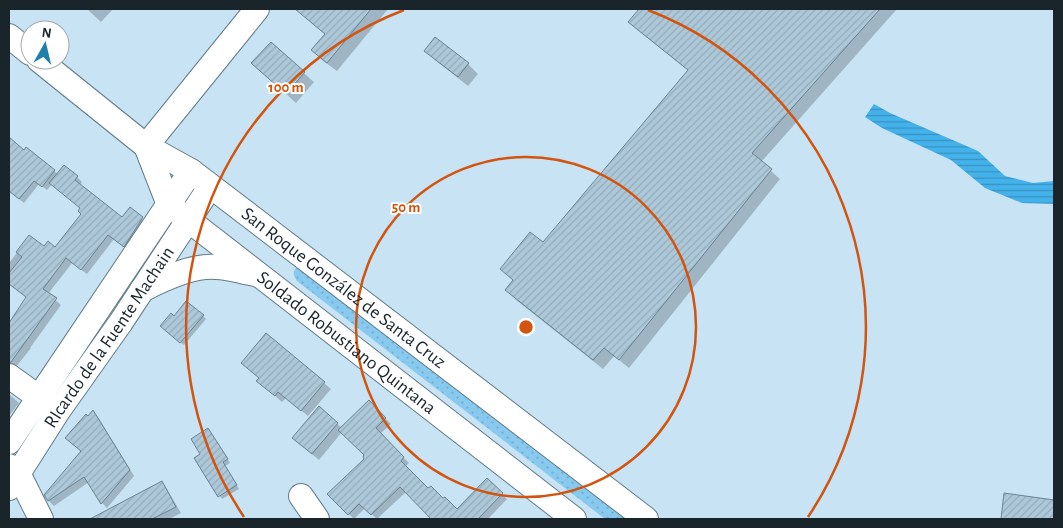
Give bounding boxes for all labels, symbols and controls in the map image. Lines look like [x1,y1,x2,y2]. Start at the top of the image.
north arrow [20,20,70,70]
text: N [41,26,52,41]
text: 100 m [268,80,304,95]
text: 50 m [392,200,420,215]
street label: San Roque González de Santa Cruz [238,204,450,372]
street label: RIcardo de la Fuente Machain [40,243,178,431]
street label: Soldado Robustiano Quintana [254,268,440,418]
centre of rings [517,318,535,336]

